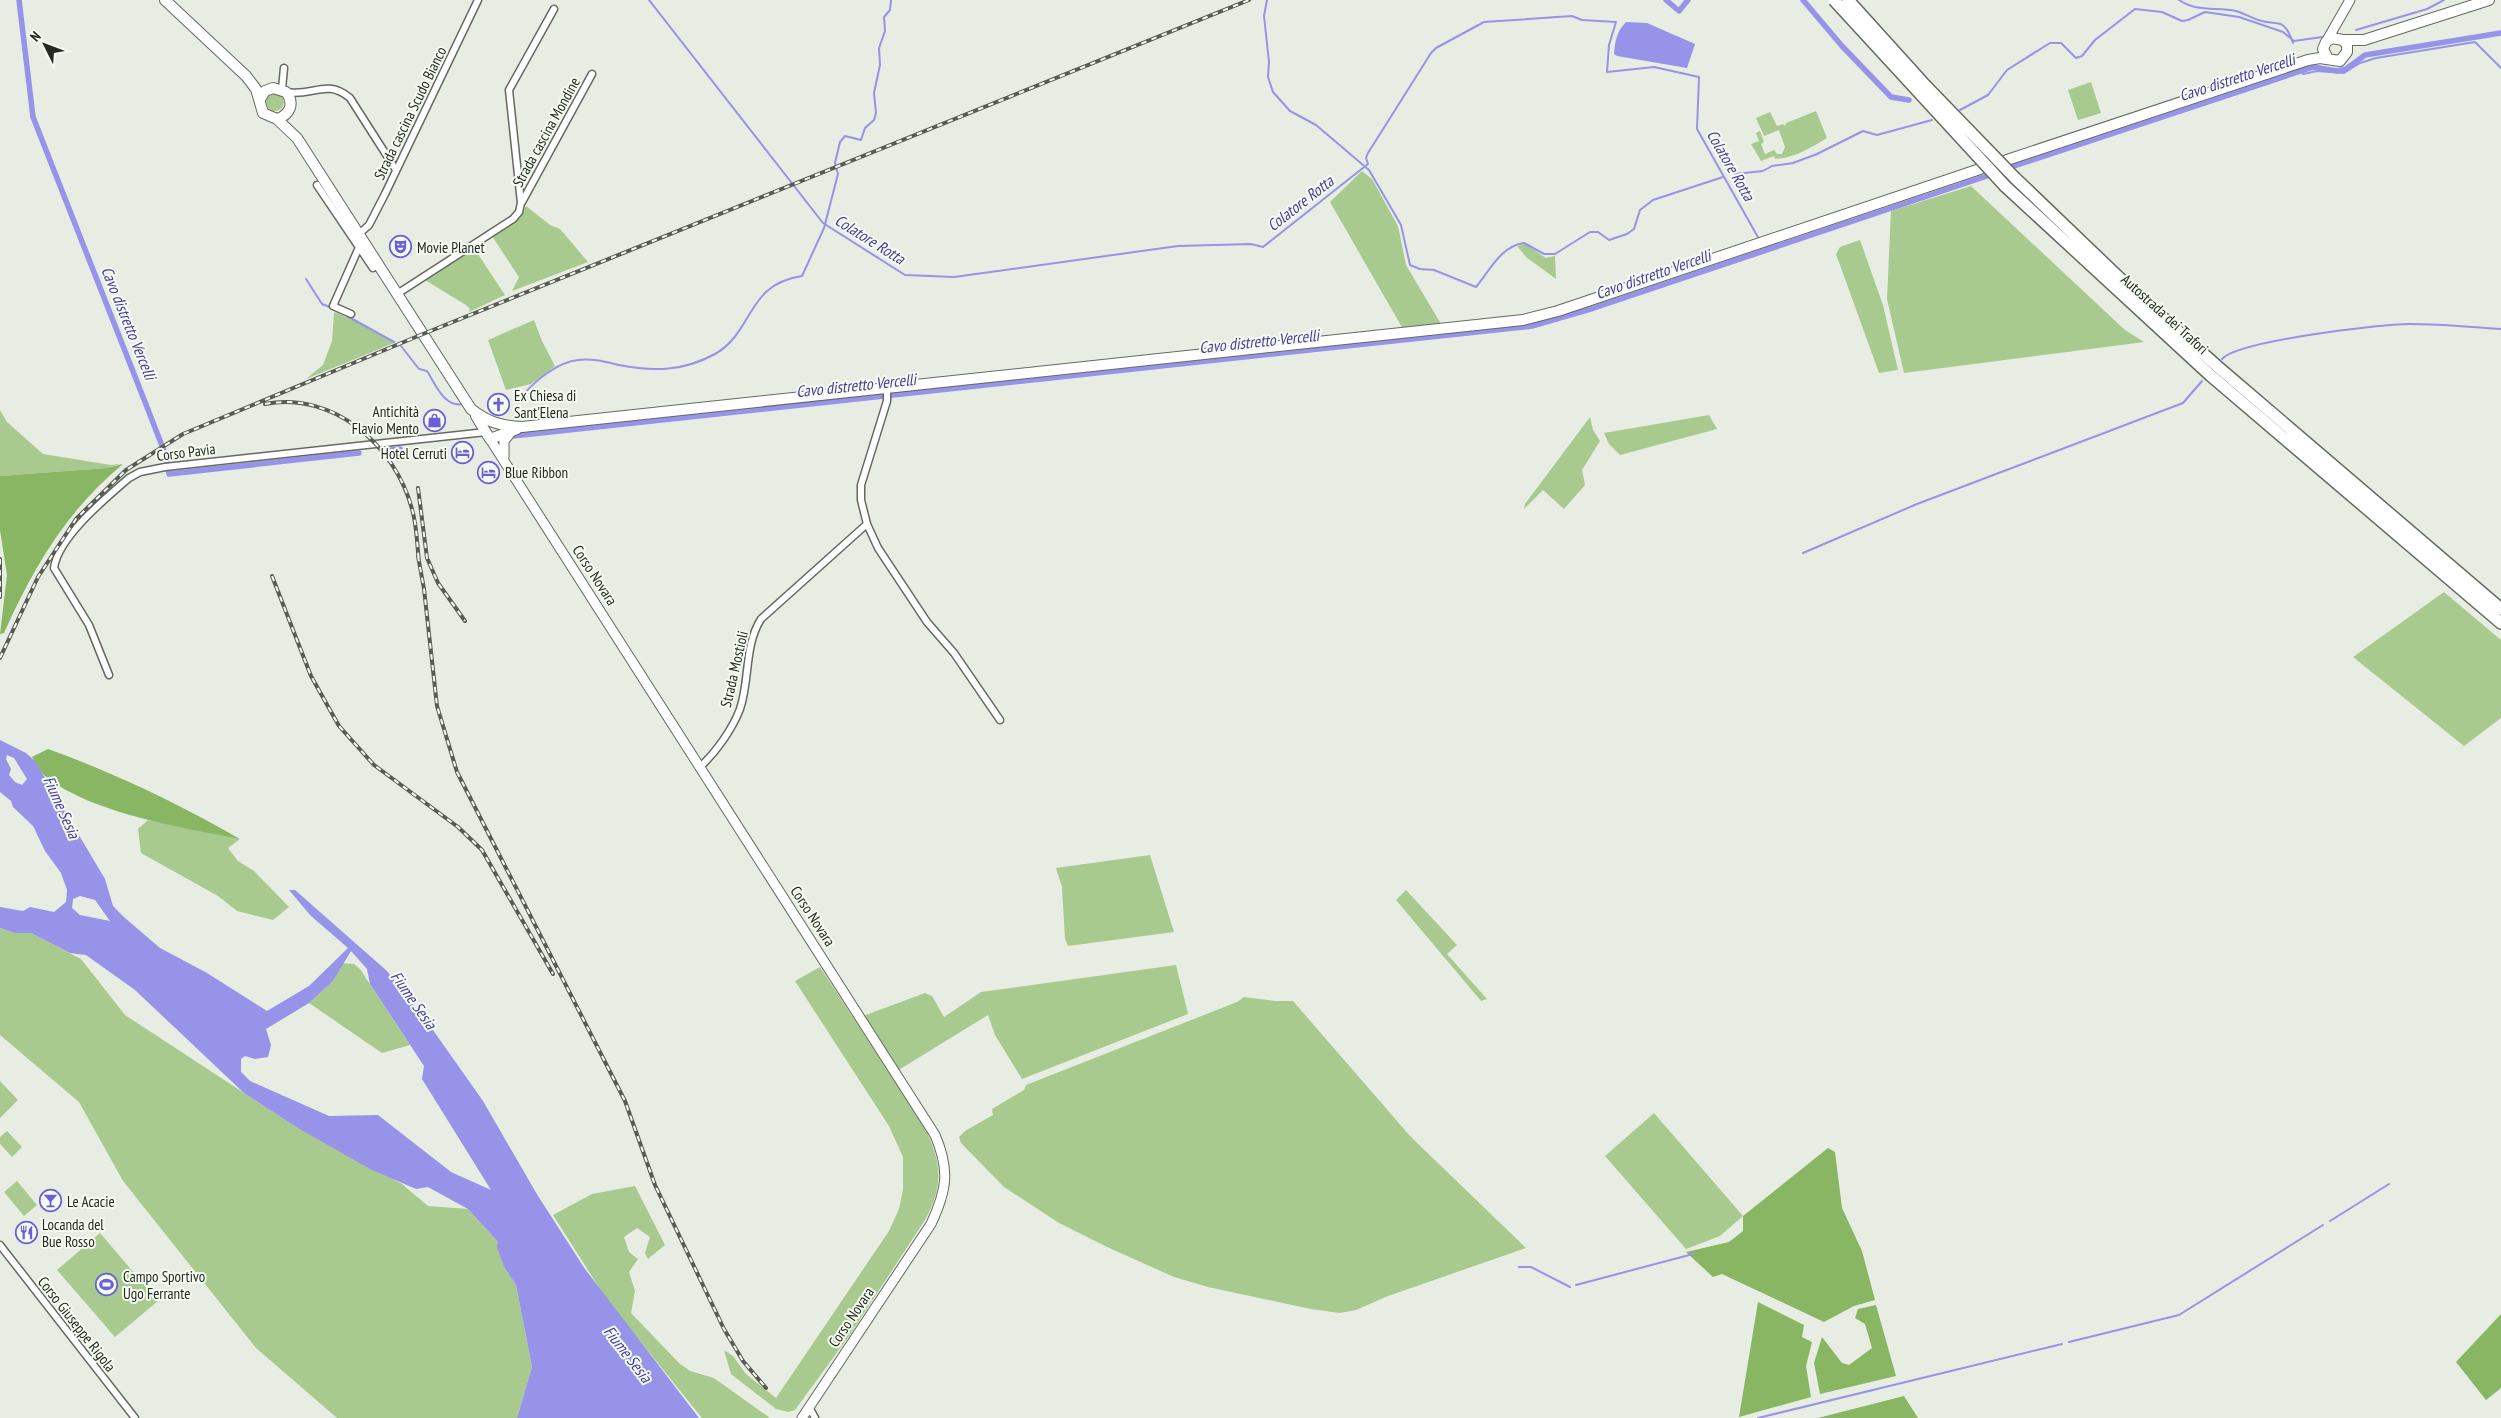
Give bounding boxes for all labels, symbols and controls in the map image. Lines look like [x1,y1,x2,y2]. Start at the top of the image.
north arrow [20,20,70,70]
text: N [26,27,45,45]
street label: Strada cascina Scudo Bianco [369,43,451,183]
water label: Cavo distretto Vercelli [2177,48,2300,105]
street label: Strada cascina Mondine [508,74,584,190]
water label: Colatore Rotta [1703,126,1760,205]
water label: Colatore Rotta [1263,170,1338,235]
water label: Colatore Rotta [831,210,910,269]
theatre icon: Movie Planet [389,235,413,259]
place label: Movie Planet [417,238,485,257]
water label: Cavo distretto Vercelli [1593,244,1716,303]
water label: Cavo distretto Vercelli [97,263,162,385]
street label: Autostrada dei Trafori [2117,270,2213,358]
water label: Cavo distretto Vercelli [1198,324,1322,357]
water label: Cavo distretto Vercelli [795,368,919,401]
place label: Ex Chiesa di Sant'Elena [514,386,576,422]
church icon: Ex Chiesa di Sant'Elena [486,392,510,416]
place label: Antichità Flavio Mento [352,402,419,438]
shop icon: Antichità Flavio Mento [423,408,447,432]
street label: Corso Pavia [155,439,217,465]
hotel icon: Hotel Cerruti [451,441,475,465]
place label: Hotel Cerruti [381,444,447,463]
hotel icon: Blue Ribbon [477,460,501,484]
place label: Blue Ribbon [505,463,568,482]
street label: Corso Novara [568,541,622,609]
street label: Strada Mostioli [716,629,752,709]
water label: Fiume Sesia [39,773,85,843]
street label: Corso Novara [786,882,840,950]
water label: Fiume Sesia [387,967,442,1034]
bar icon: Le Acacie [39,1189,63,1213]
place label: Le Acacie [67,1192,115,1211]
place label: Locanda del Bue Rosso [42,1215,104,1251]
restaurant icon: Locanda del Bue Rosso [14,1221,38,1245]
place label: Campo Sportivo Ugo Ferrante [123,1267,205,1303]
street label: Corso Giuseppe Rigola [34,1273,120,1375]
sports icon: Campo Sportivo Ugo Ferrante [95,1273,119,1297]
street label: Corso Novara [824,1283,878,1351]
water label: Fiume Sesia [600,1322,657,1387]

